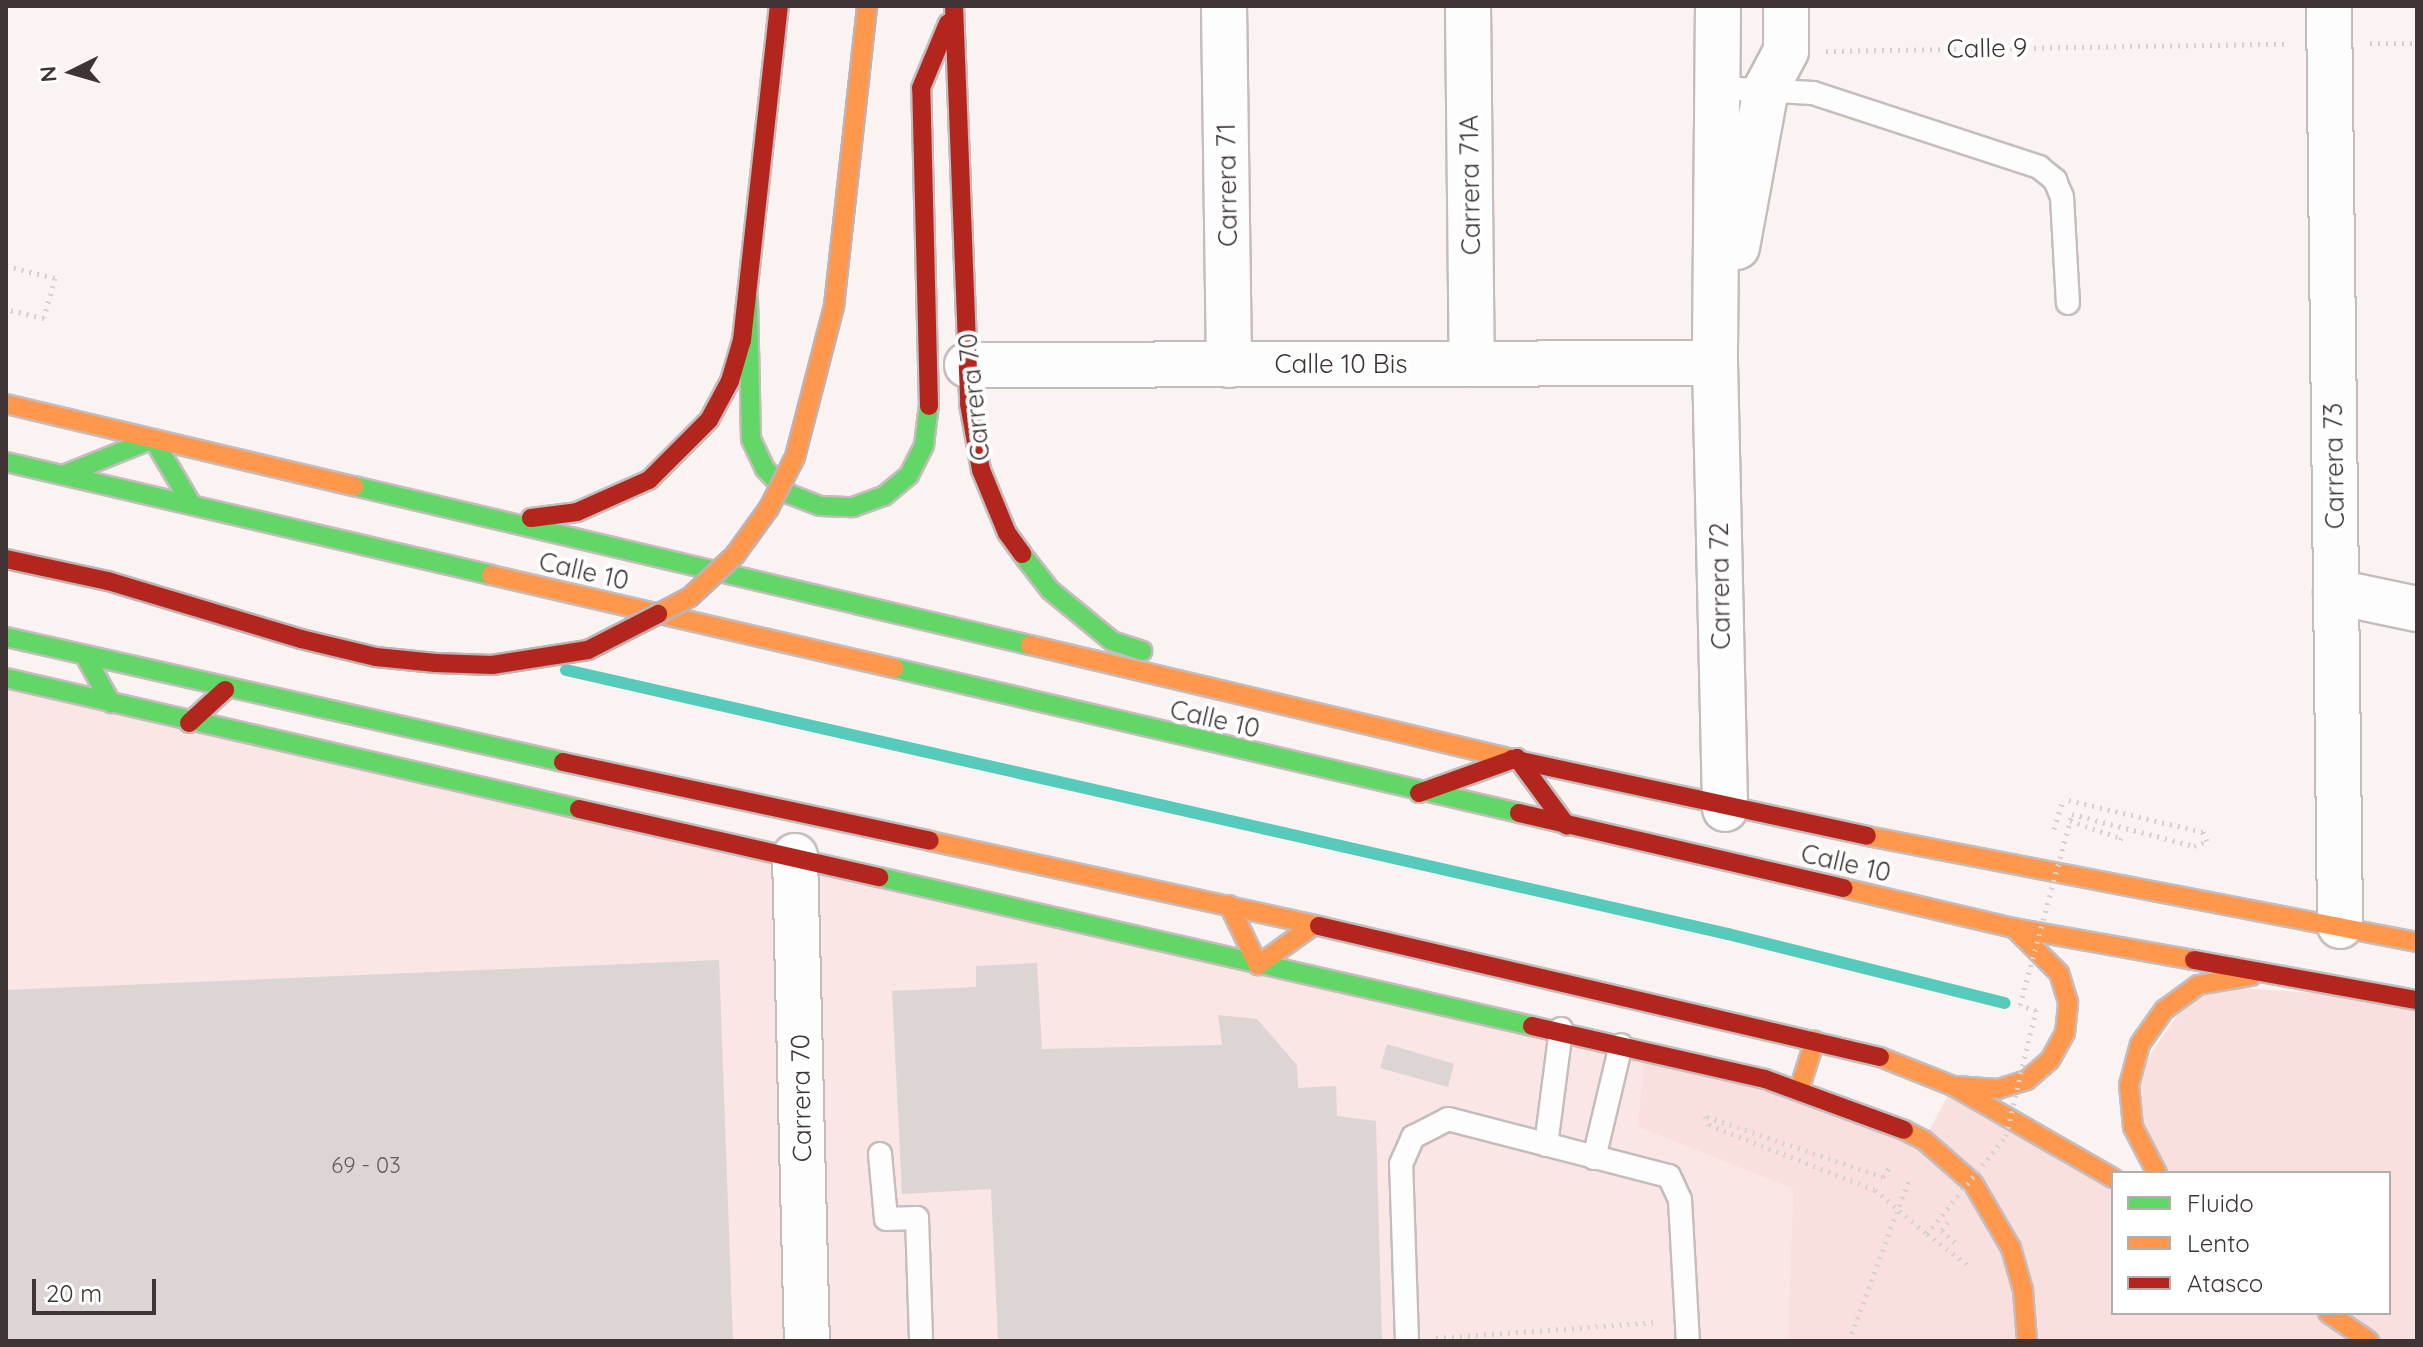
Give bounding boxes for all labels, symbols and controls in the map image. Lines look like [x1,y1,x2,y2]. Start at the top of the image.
north arrow [32,32,112,112]
street label: Calle 9 [1946,32,2028,64]
text: N [33,65,63,83]
street label: Carrera 71A [1453,115,1487,255]
street label: Carrera 71 [1210,123,1244,247]
street label: Carrera 70 [952,332,996,462]
street label: Calle 10 Bis [1274,348,1408,380]
street label: Carrera 73 [2317,403,2351,529]
street label: Carrera 72 [1703,522,1737,650]
street label: Calle 10 [536,546,632,596]
street label: Calle 10 [1167,694,1263,744]
street label: Calle 10 [1798,838,1894,888]
street label: Carrera 70 [784,1034,818,1162]
house number: 69 - 03 [331,1153,401,1179]
legend [2111,1171,2391,1315]
text: Fluido [2187,1188,2254,1218]
text: Lento [2187,1228,2250,1258]
scale bar [36,1263,160,1313]
text: Atasco [2187,1268,2263,1298]
text: 20 m [46,1278,102,1308]

